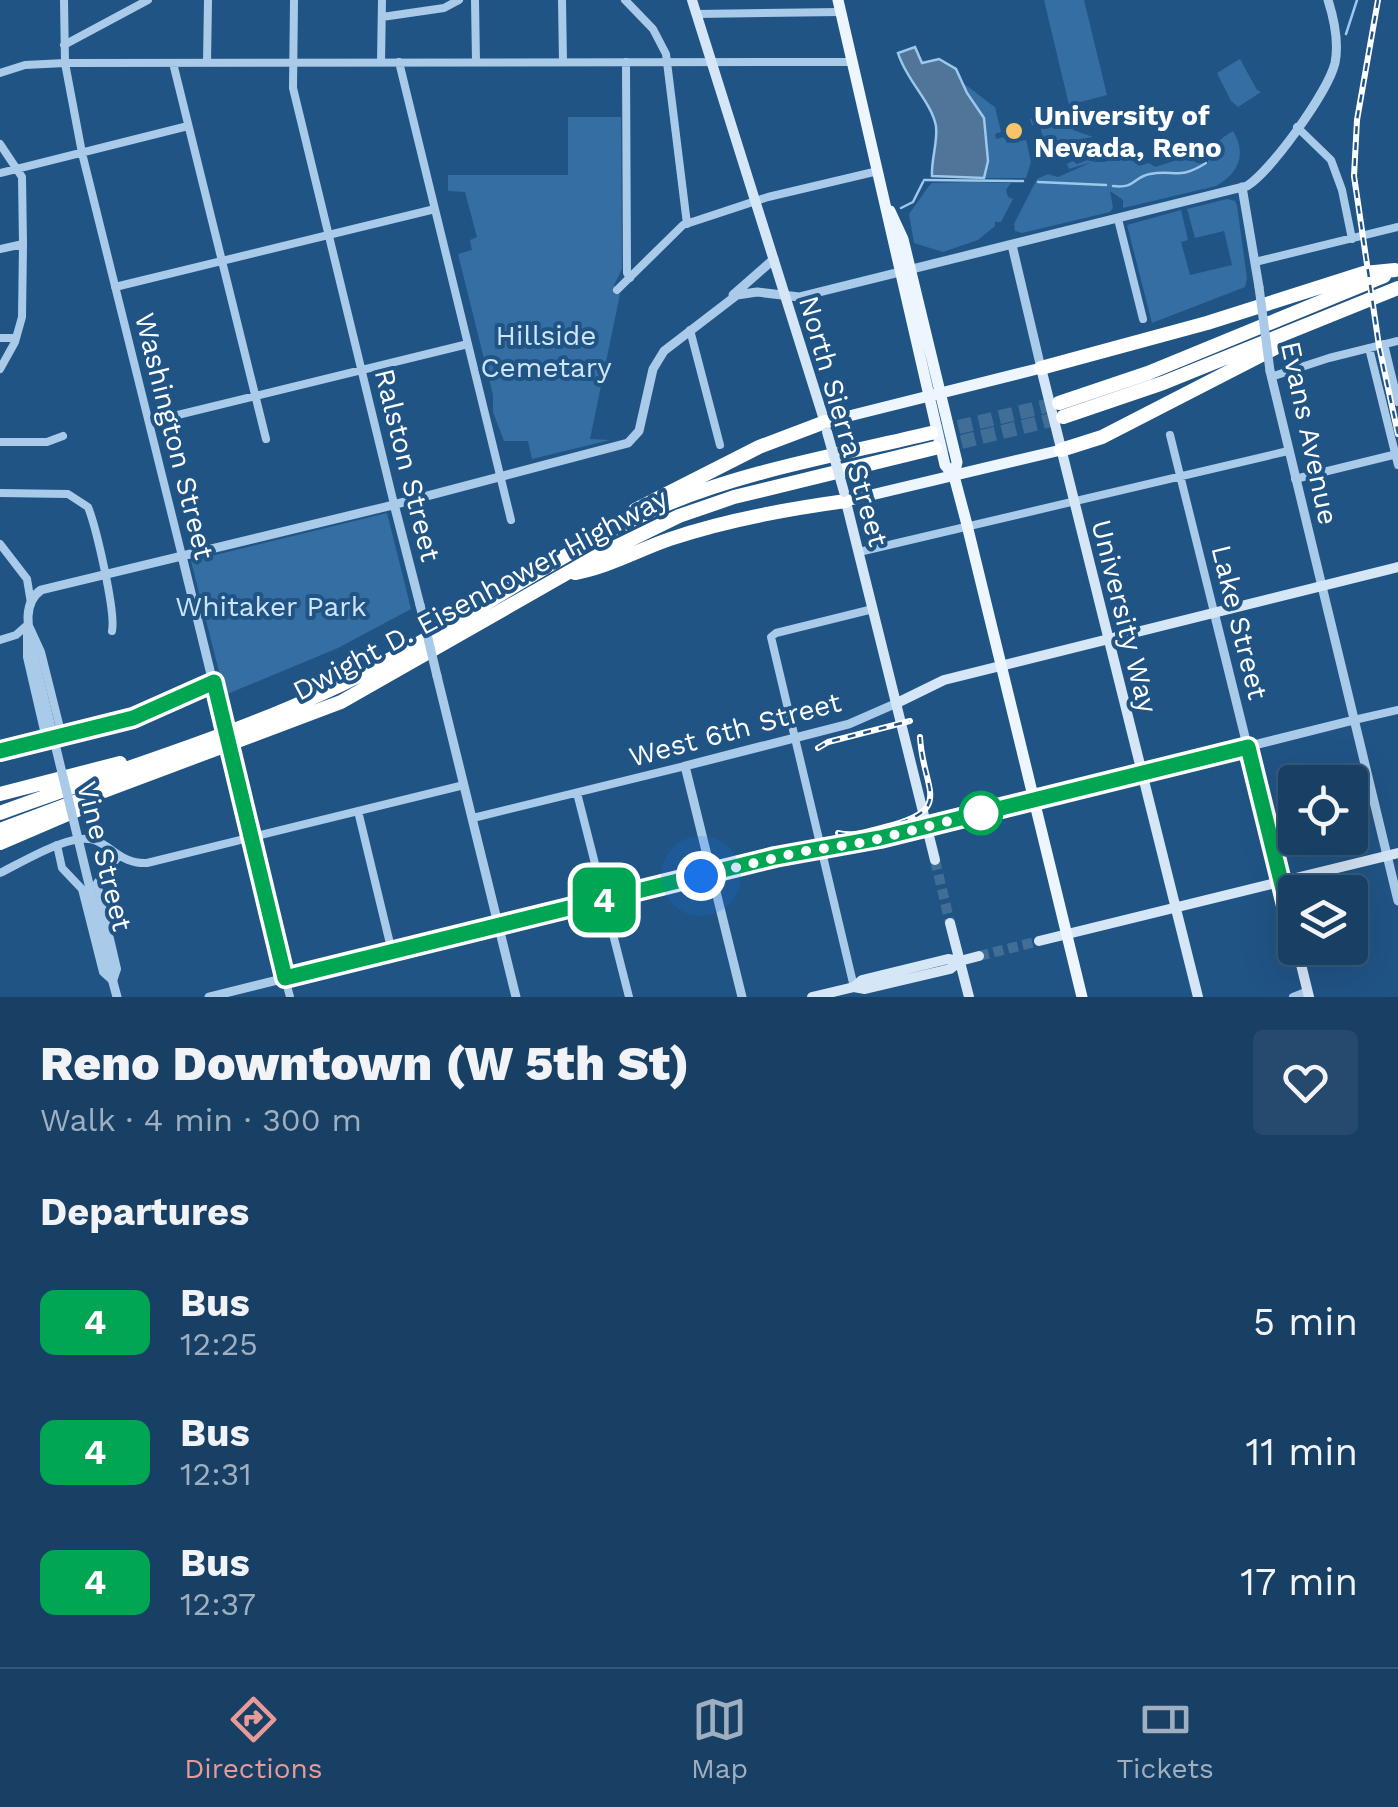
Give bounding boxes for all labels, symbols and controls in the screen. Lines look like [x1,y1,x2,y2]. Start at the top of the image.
place label: University of Nevada, Reno [1034,99,1222,164]
marker: University of Nevada, Reno [1003,120,1025,142]
street label: North Sierra Street [792,292,895,551]
street label: Washington Street [128,309,221,563]
park label: Hillside Cemetary [480,319,612,384]
street label: Evans Avenue [1274,338,1345,528]
street label: Ralston Street [368,365,447,565]
street label: Dwight D. Eisenhower Highway [287,481,674,708]
street label: University Way [1085,516,1165,717]
street label: Lake Street [1204,541,1275,703]
park label: Whitaker Park [175,590,367,623]
street label: West 6th Street [626,685,845,774]
map controls [1278,765,1368,965]
button: locate [1278,765,1368,855]
street label: Vine Street [70,778,139,935]
unlabelled marker [960,792,1002,834]
your location [676,851,726,901]
line badge: 4 [572,868,636,932]
button: layers [1278,875,1368,965]
text: 4 [593,879,615,921]
button: heart [1253,1030,1358,1135]
text: Reno Downtown (W 5th St) [40,1035,689,1092]
text: Walk · 4 min · 300 m [40,1101,362,1139]
text: Departures [40,1190,249,1234]
text: Bus [180,1281,250,1325]
text: 5 min [1253,1300,1358,1344]
text: 4 [84,1301,106,1343]
text: 12:25 [180,1325,258,1363]
text: Bus [180,1411,250,1455]
text: 11 min [1246,1430,1358,1474]
text: 4 [84,1431,106,1473]
text: 12:31 [180,1455,252,1493]
text: Bus [180,1541,250,1585]
text: 17 min [1240,1560,1358,1604]
text: 4 [84,1561,106,1603]
text: 12:37 [180,1585,256,1623]
tab: Directions [184,1692,323,1785]
tab: Map [691,1692,748,1785]
tab: Tickets [1117,1692,1214,1785]

